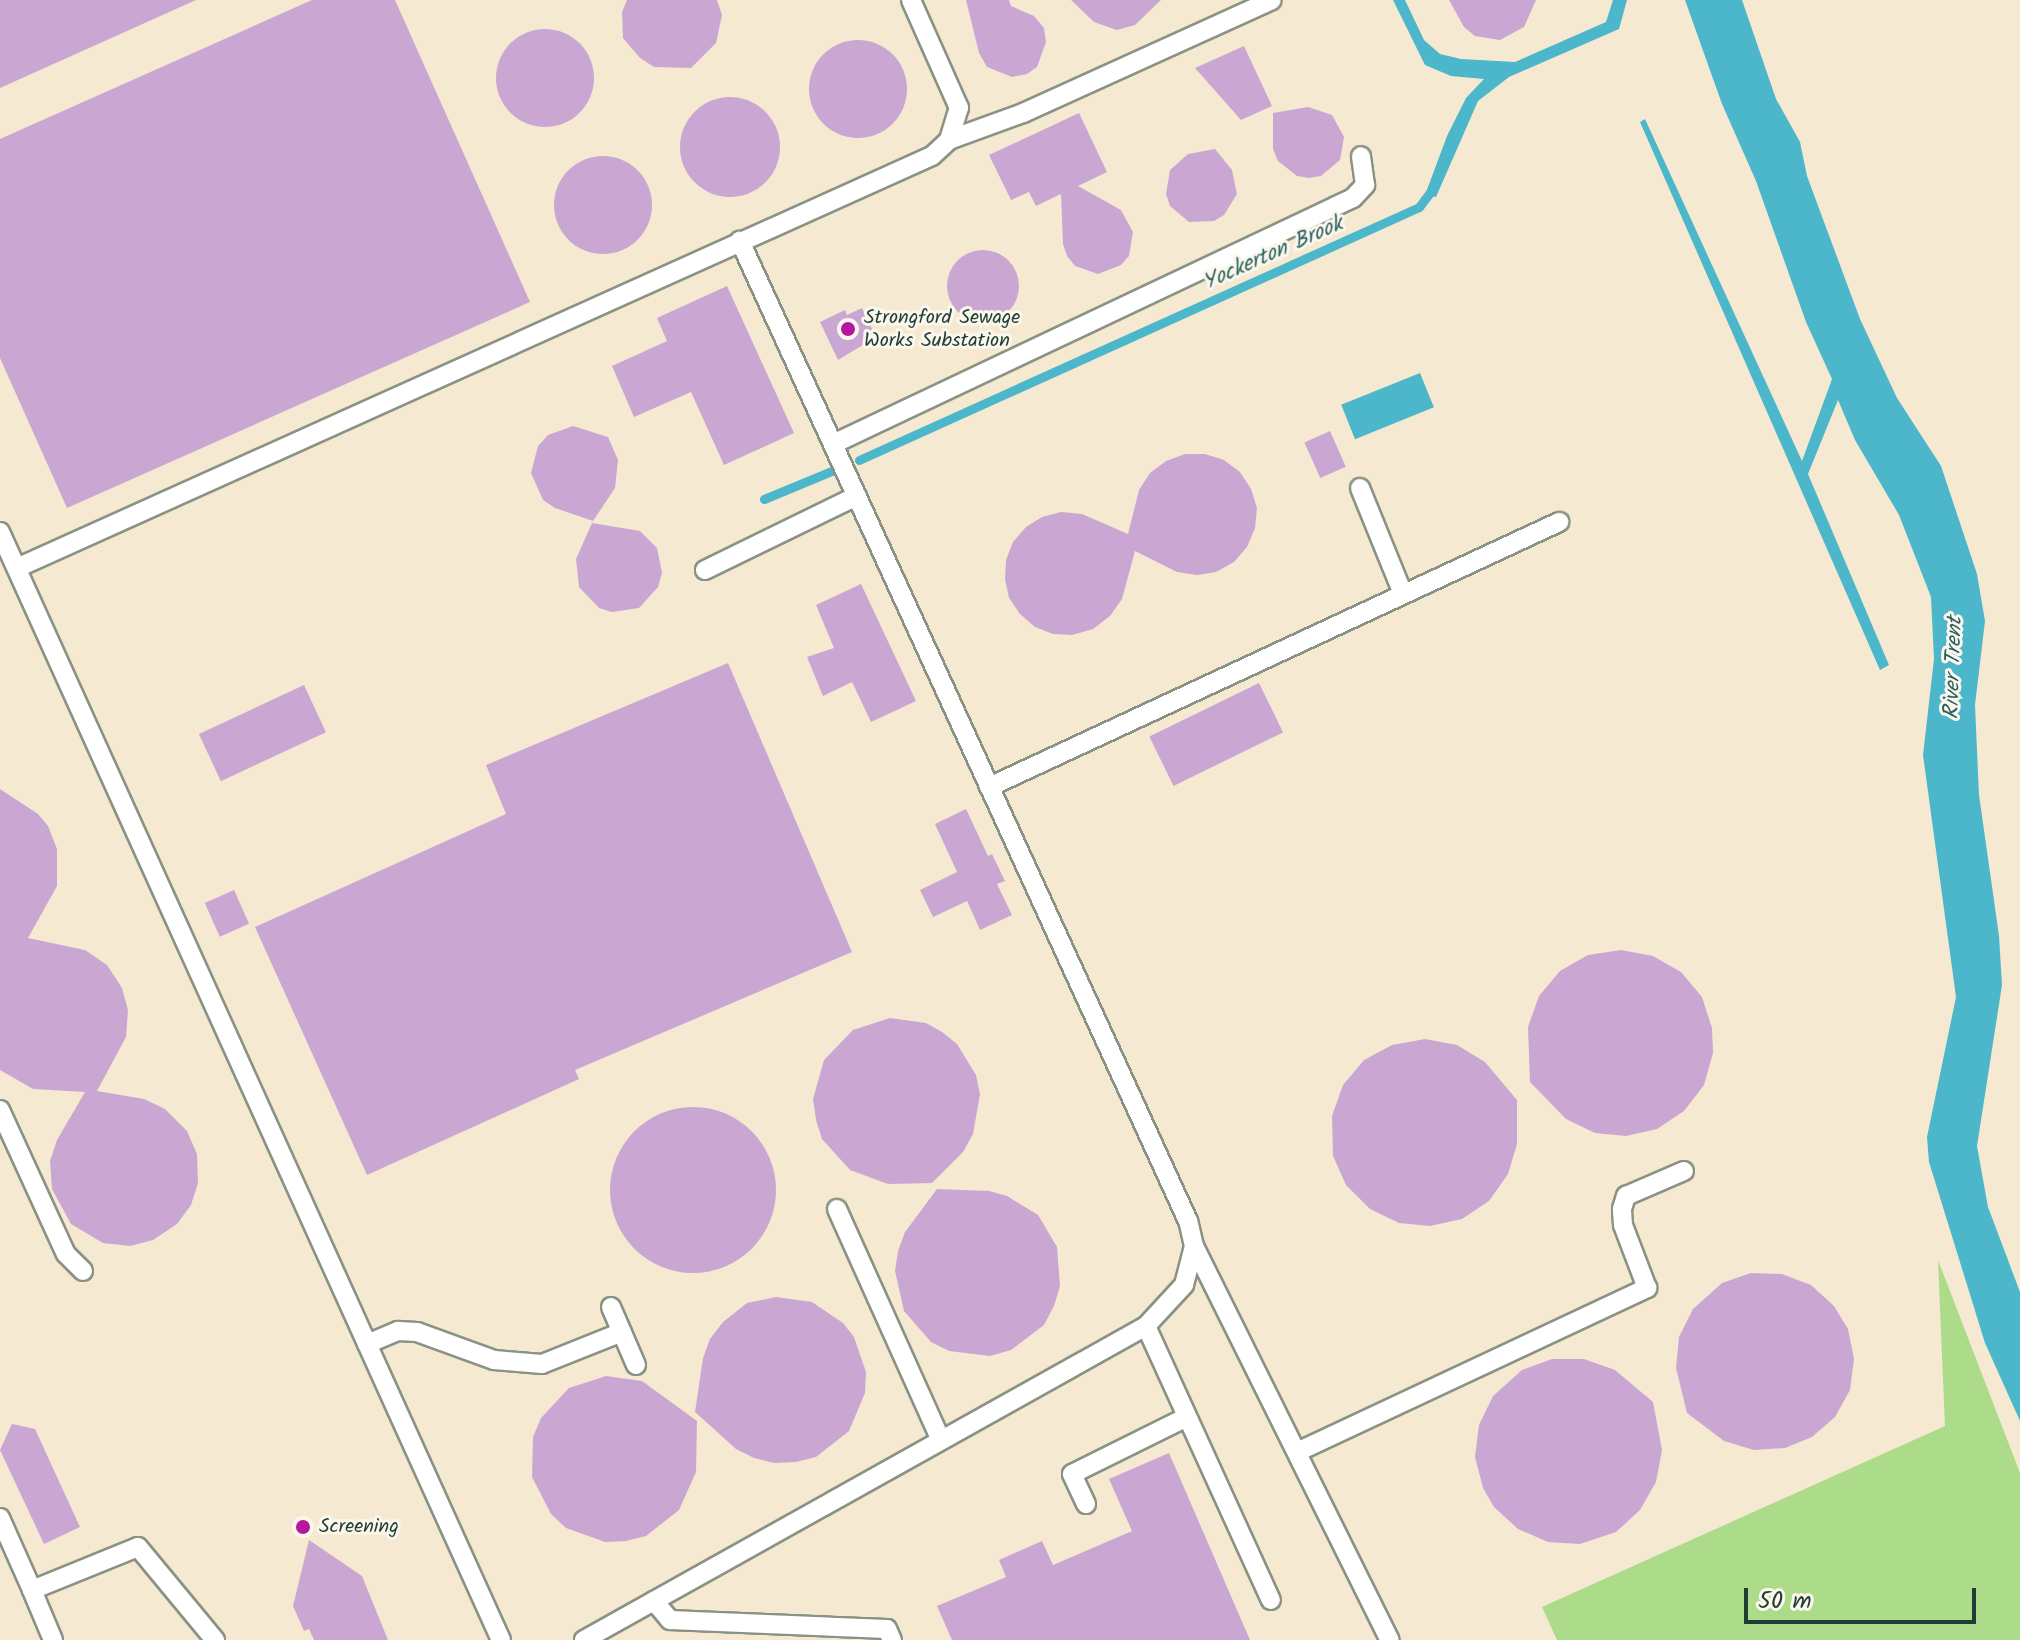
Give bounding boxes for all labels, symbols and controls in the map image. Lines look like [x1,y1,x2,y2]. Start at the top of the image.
water label: Yockerton Brook [1199,211,1347,297]
place label: Strongford Sewage Works Substation [864,306,1020,353]
marker: Strongford Sewage Works Substation [839,320,857,338]
water label: River Trent [1939,616,1969,720]
place label: Screening [319,1515,399,1539]
marker: Screening [294,1518,312,1536]
scale bar [1748,1572,1980,1622]
text: 50 m [1758,1582,1812,1621]

